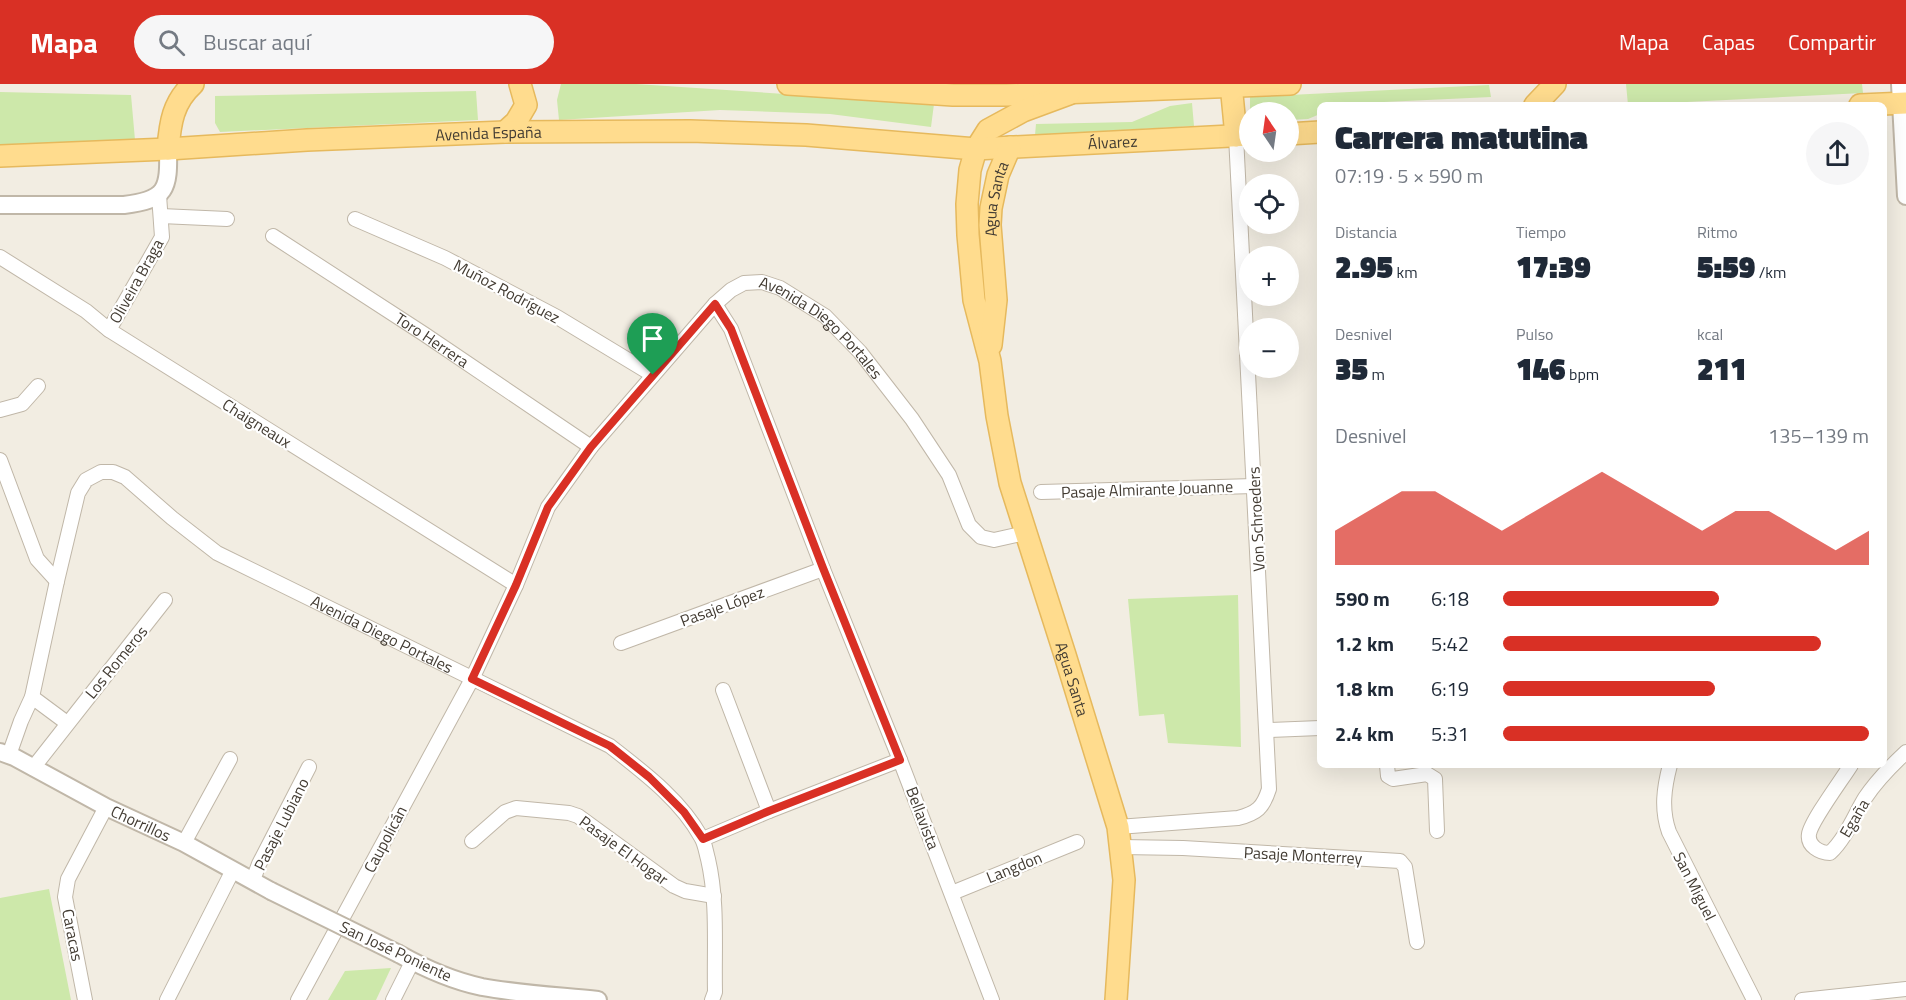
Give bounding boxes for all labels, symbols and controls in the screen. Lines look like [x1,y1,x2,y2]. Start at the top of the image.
search box [134,15,554,69]
text: Mapa [30,21,98,64]
text: Buscar aquí [203,25,311,59]
icon: search [155,26,188,59]
text: Mapa [1619,26,1669,58]
text: Capas [1702,26,1755,58]
text: Compartir [1788,26,1876,58]
north arrow [1239,102,1299,162]
map controls [1239,102,1299,378]
text: Carrera matutina [1335,112,1588,162]
street label: Avenida España [435,120,542,147]
button: share [1806,122,1869,185]
street label: Álvarez [1087,129,1138,155]
street label: Agua Santa [978,157,1015,238]
text: 07:19 · 5 × 590 m [1335,160,1483,191]
button: locate [1239,174,1299,234]
text: Distancia [1335,220,1397,244]
text: Tiempo [1516,220,1566,244]
text: Ritmo [1697,220,1738,244]
street label: Oliveira Braga [103,234,169,328]
text: 2.95 [1335,244,1393,290]
text: 17:39 [1516,244,1591,290]
text: 5:59 [1697,244,1755,290]
button: + [1239,246,1299,306]
street label: Muñoz Rodríguez [450,253,564,329]
text: km [1393,260,1418,284]
text: /km [1755,260,1786,284]
street label: Avenida Diego Portales [756,270,889,384]
street label: Toro Herrera [391,306,474,373]
pin [627,313,678,375]
button: − [1239,318,1299,378]
icon: arrive [636,322,669,355]
text: Desnivel [1335,322,1392,346]
text: Pulso [1516,322,1554,346]
text: kcal [1697,322,1723,346]
text: 35 [1335,346,1368,392]
text: 146 [1516,346,1566,392]
text: 211 [1697,346,1747,392]
text: m [1368,362,1385,386]
text: bpm [1566,362,1599,386]
street label: Chaigneaux [218,392,296,454]
text: Desnivel [1335,420,1407,451]
text: 135–139 m [1768,420,1869,451]
street label: Von Schroeders [1241,466,1271,572]
street label: Pasaje Almirante Jouanne [1061,474,1233,504]
street label: Pasaje López [677,580,767,632]
text: 590 m [1335,583,1390,614]
text: 6:18 [1431,583,1469,614]
street label: Avenida Diego Portales [307,589,457,679]
street label: Los Romeros [79,620,153,704]
text: 1.2 km [1335,628,1394,659]
text: 5:42 [1431,628,1469,659]
street label: Agua Santa [1050,639,1095,719]
text: 1.8 km [1335,673,1394,704]
text: 6:19 [1431,673,1469,704]
text: 2.4 km [1335,718,1394,749]
text: 5:31 [1431,718,1469,749]
street label: Pasaje Lubiano [247,774,315,874]
street label: Bellavista [900,783,946,853]
street label: Egaña [1833,794,1875,842]
street label: Chorrillos [107,799,175,847]
street label: Caupolicán [357,801,413,877]
street label: Pasaje El Hogar [574,809,674,891]
street label: Pasaje Monterrey [1243,840,1363,870]
street label: Langdon [983,845,1045,889]
street label: San Miguel [1667,847,1723,925]
street label: Caracas [56,907,90,963]
street label: San José Poniente [336,915,456,987]

